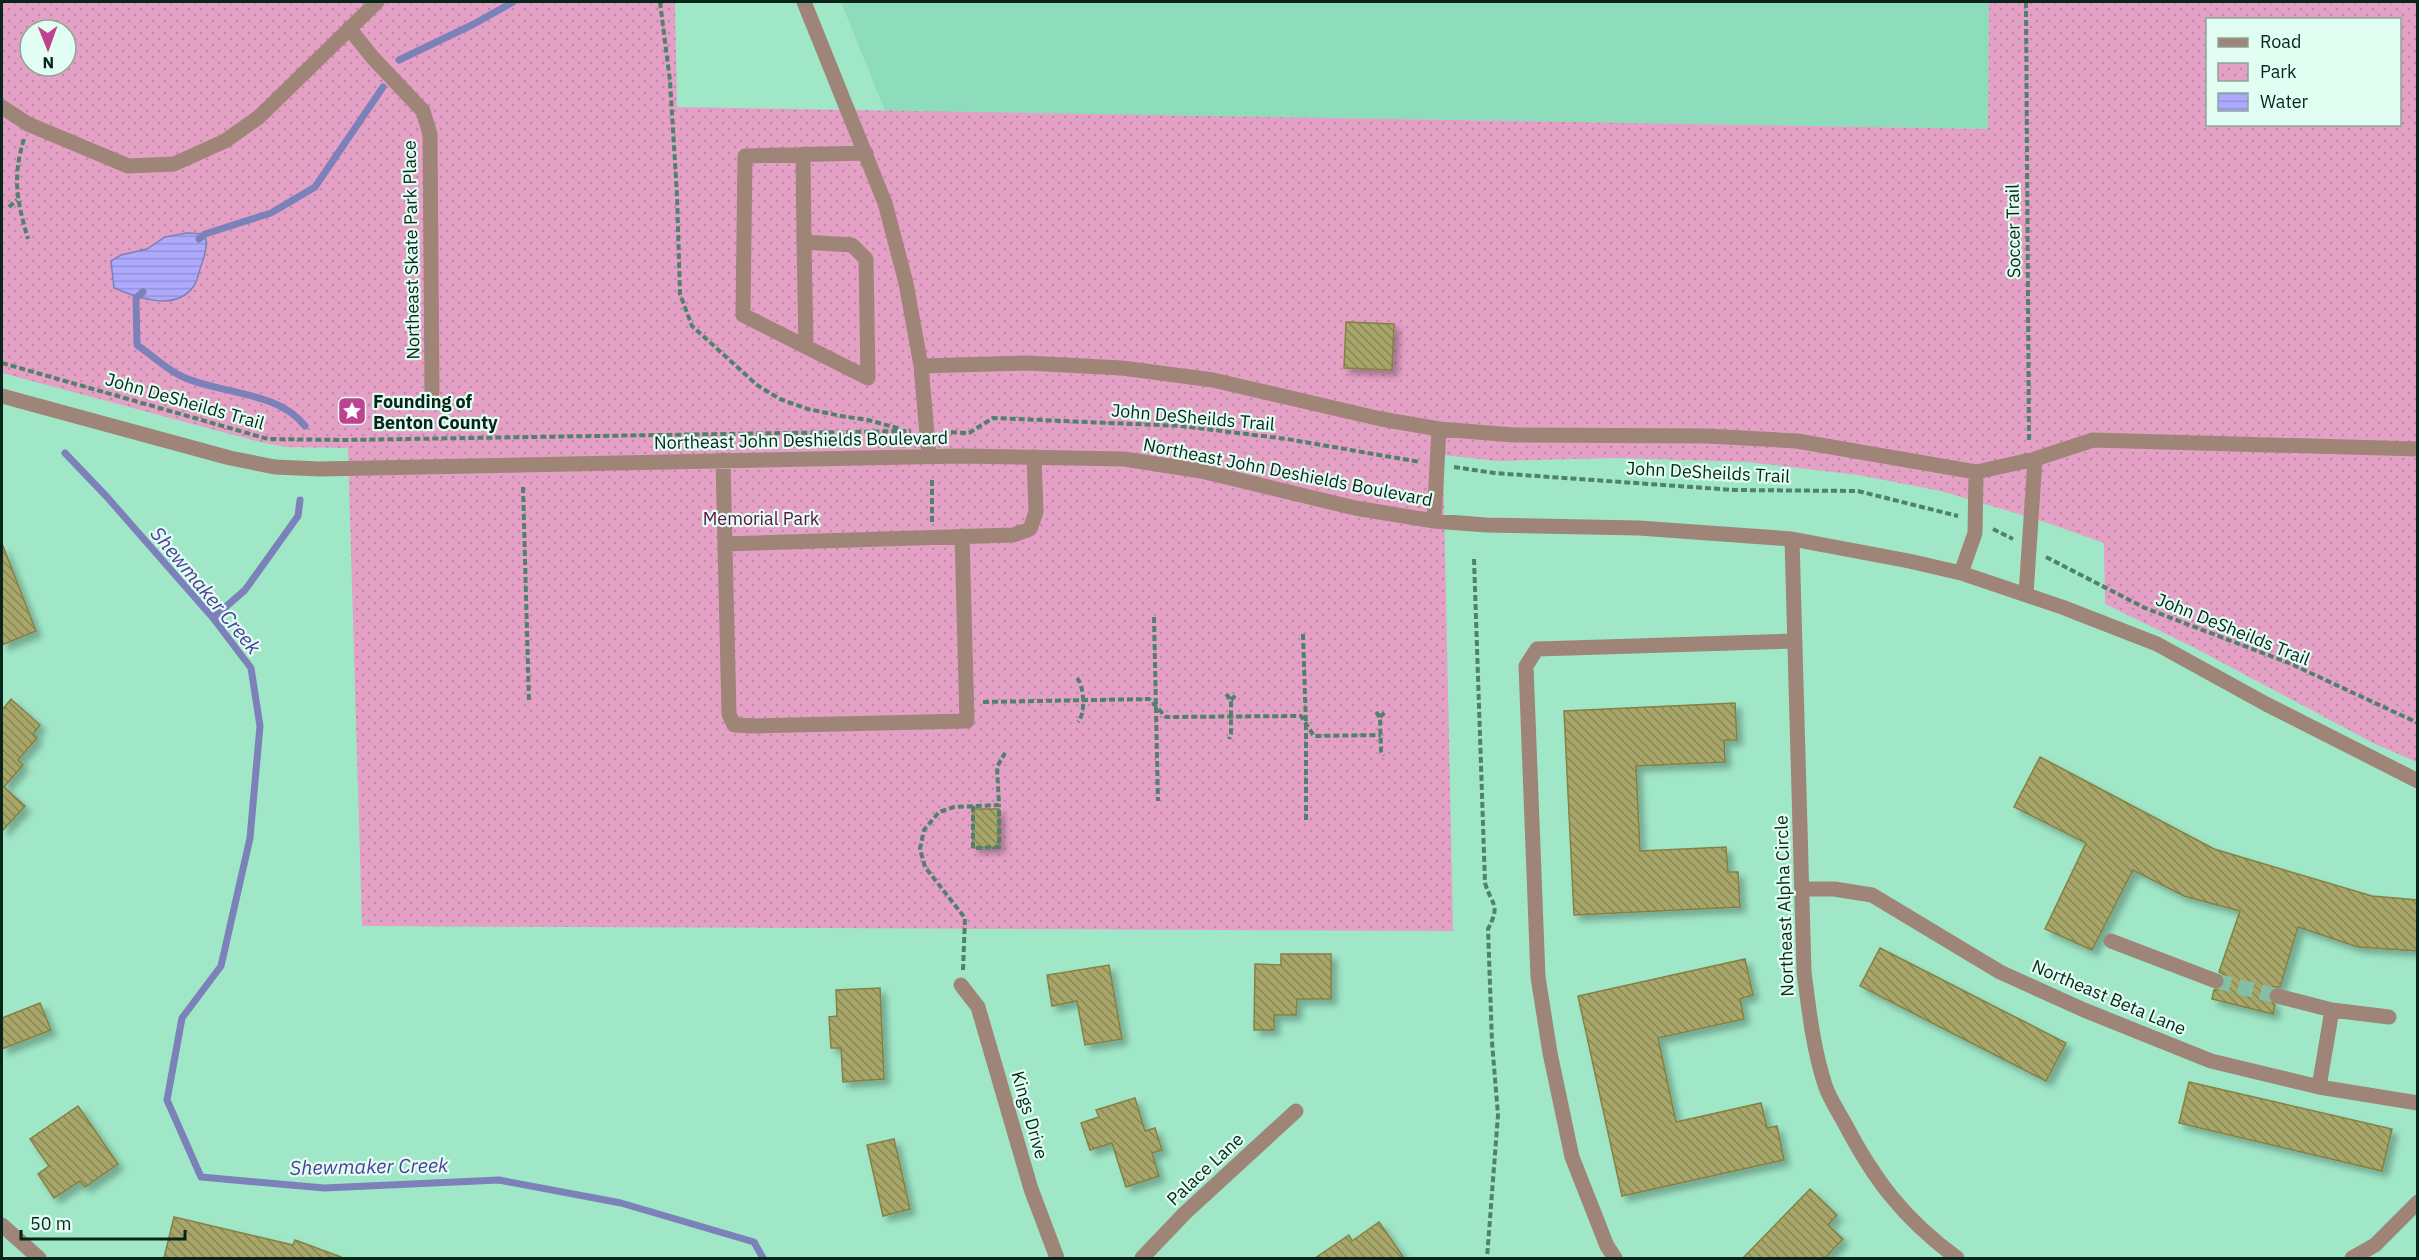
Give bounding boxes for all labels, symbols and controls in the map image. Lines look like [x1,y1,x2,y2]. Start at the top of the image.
north arrow [18,18,78,78]
legend [2206,18,2401,126]
text: Road [2260,30,2301,53]
text: N [42,53,54,73]
text: Park [2260,60,2297,83]
text: Water [2260,90,2309,113]
street label: Northeast Skate Park Place [398,140,424,360]
street label: Soccer Trail [2001,184,2025,278]
street label: John DeSheilds Trail [103,367,267,435]
place label: Founding of Benton County [373,390,498,434]
place icon: Founding of Benton County [336,395,368,427]
street label: John DeSheilds Trail [1110,398,1276,436]
street label: Northeast John Deshields Boulevard [654,426,948,454]
street label: Northeast John Deshields Boulevard [1141,433,1435,511]
street label: John DeSheilds Trail [1625,456,1791,488]
park label: Memorial Park [703,507,820,530]
water label: Shewmaker Creek [145,521,268,660]
street label: John DeSheilds Trail [2153,588,2314,670]
street label: Northeast Alpha Circle [1769,815,1799,997]
street label: Northeast Beta Lane [2028,954,2190,1040]
street label: Kings Drive [1006,1068,1054,1162]
street label: Palace Lane [1162,1128,1248,1210]
water label: Shewmaker Creek [289,1151,449,1181]
scale bar [21,1203,184,1241]
text: 50 m [30,1212,72,1235]

